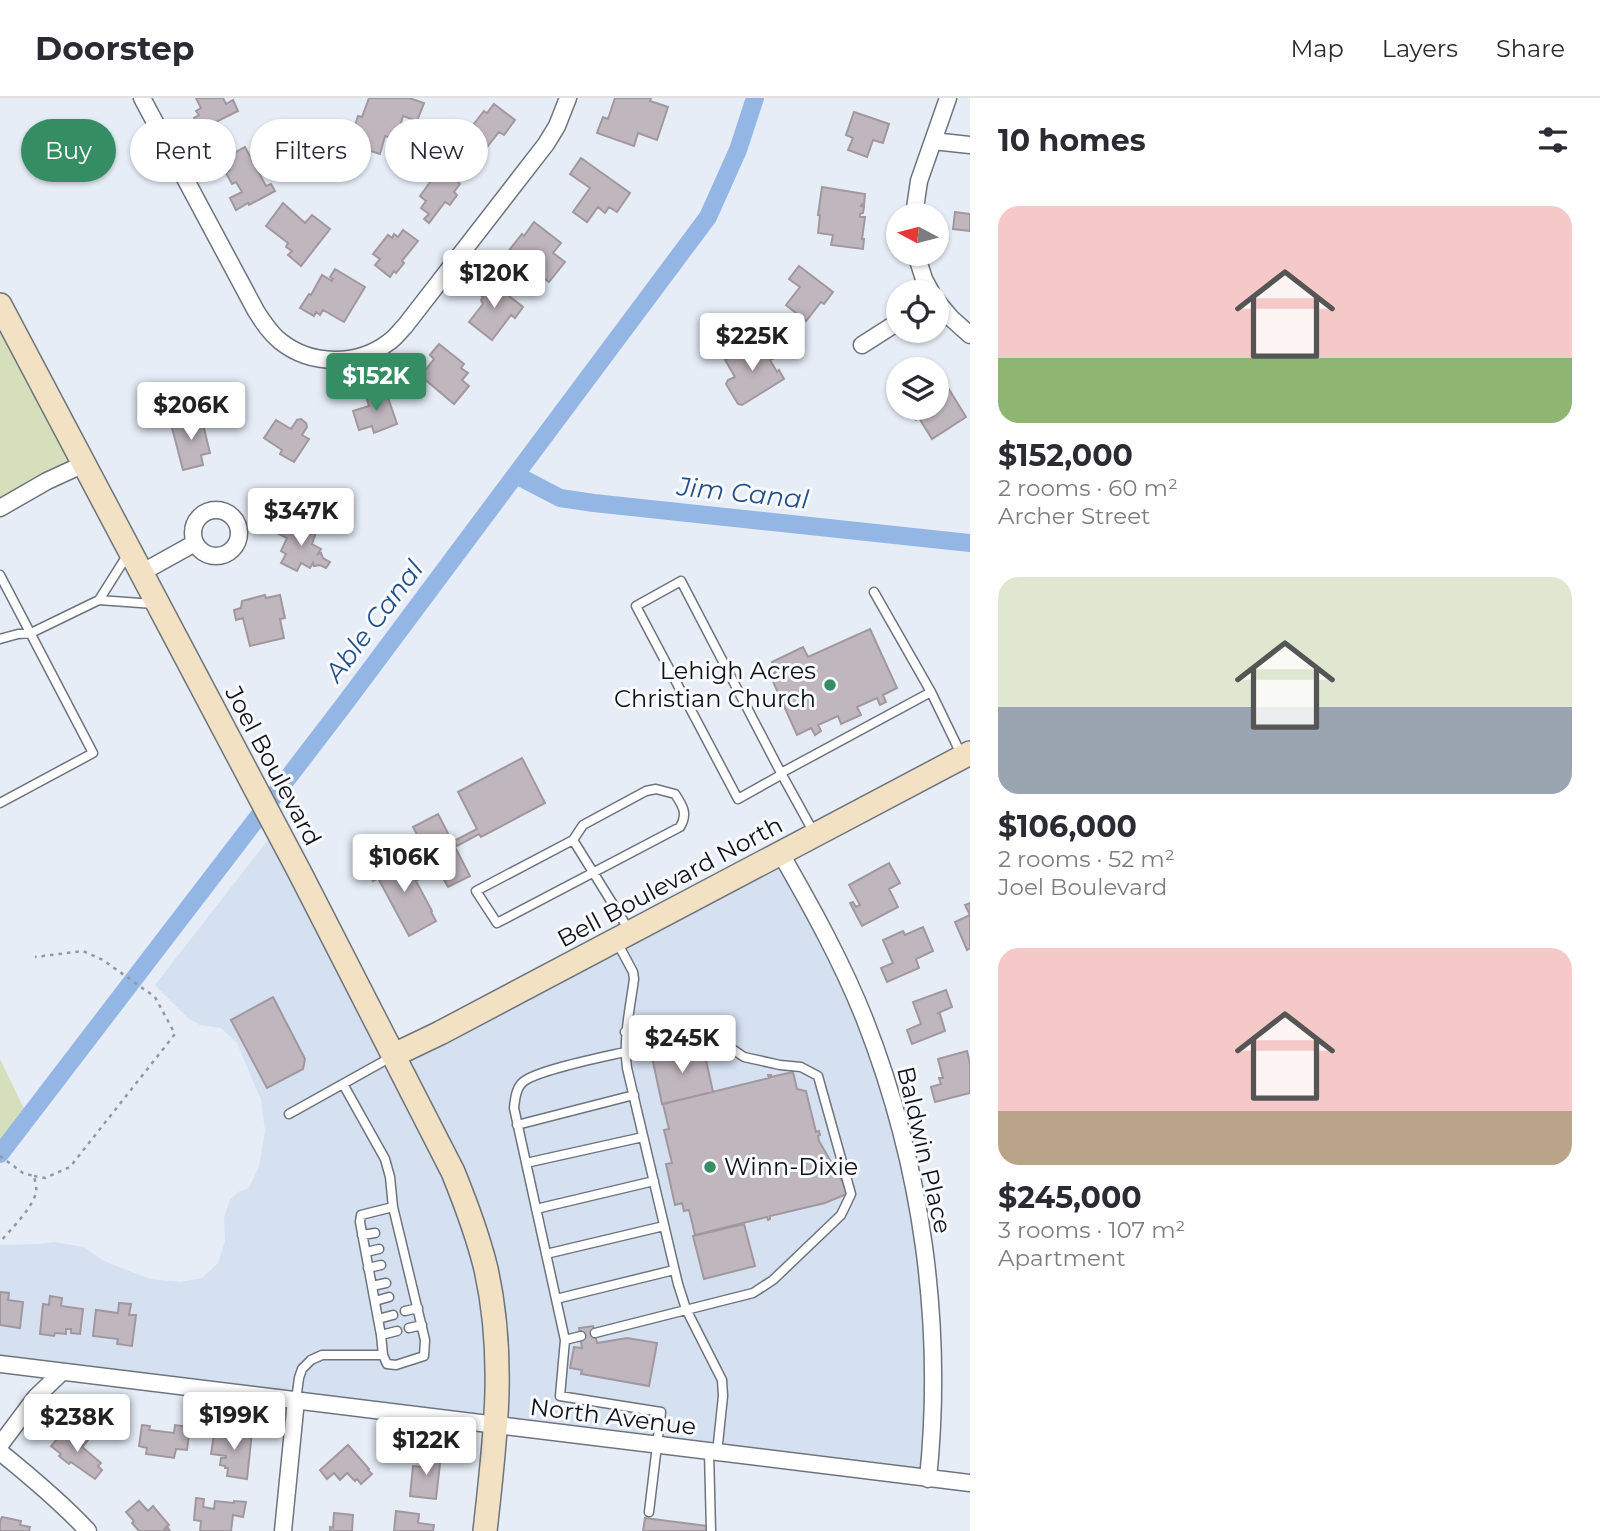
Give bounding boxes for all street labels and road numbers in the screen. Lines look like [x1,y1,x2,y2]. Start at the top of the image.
street label: Joel Boulevard [219,680,328,851]
street label: Bell Boulevard North [552,810,787,953]
street label: Baldwin Place [891,1063,958,1236]
street label: North Avenue [528,1392,698,1441]

